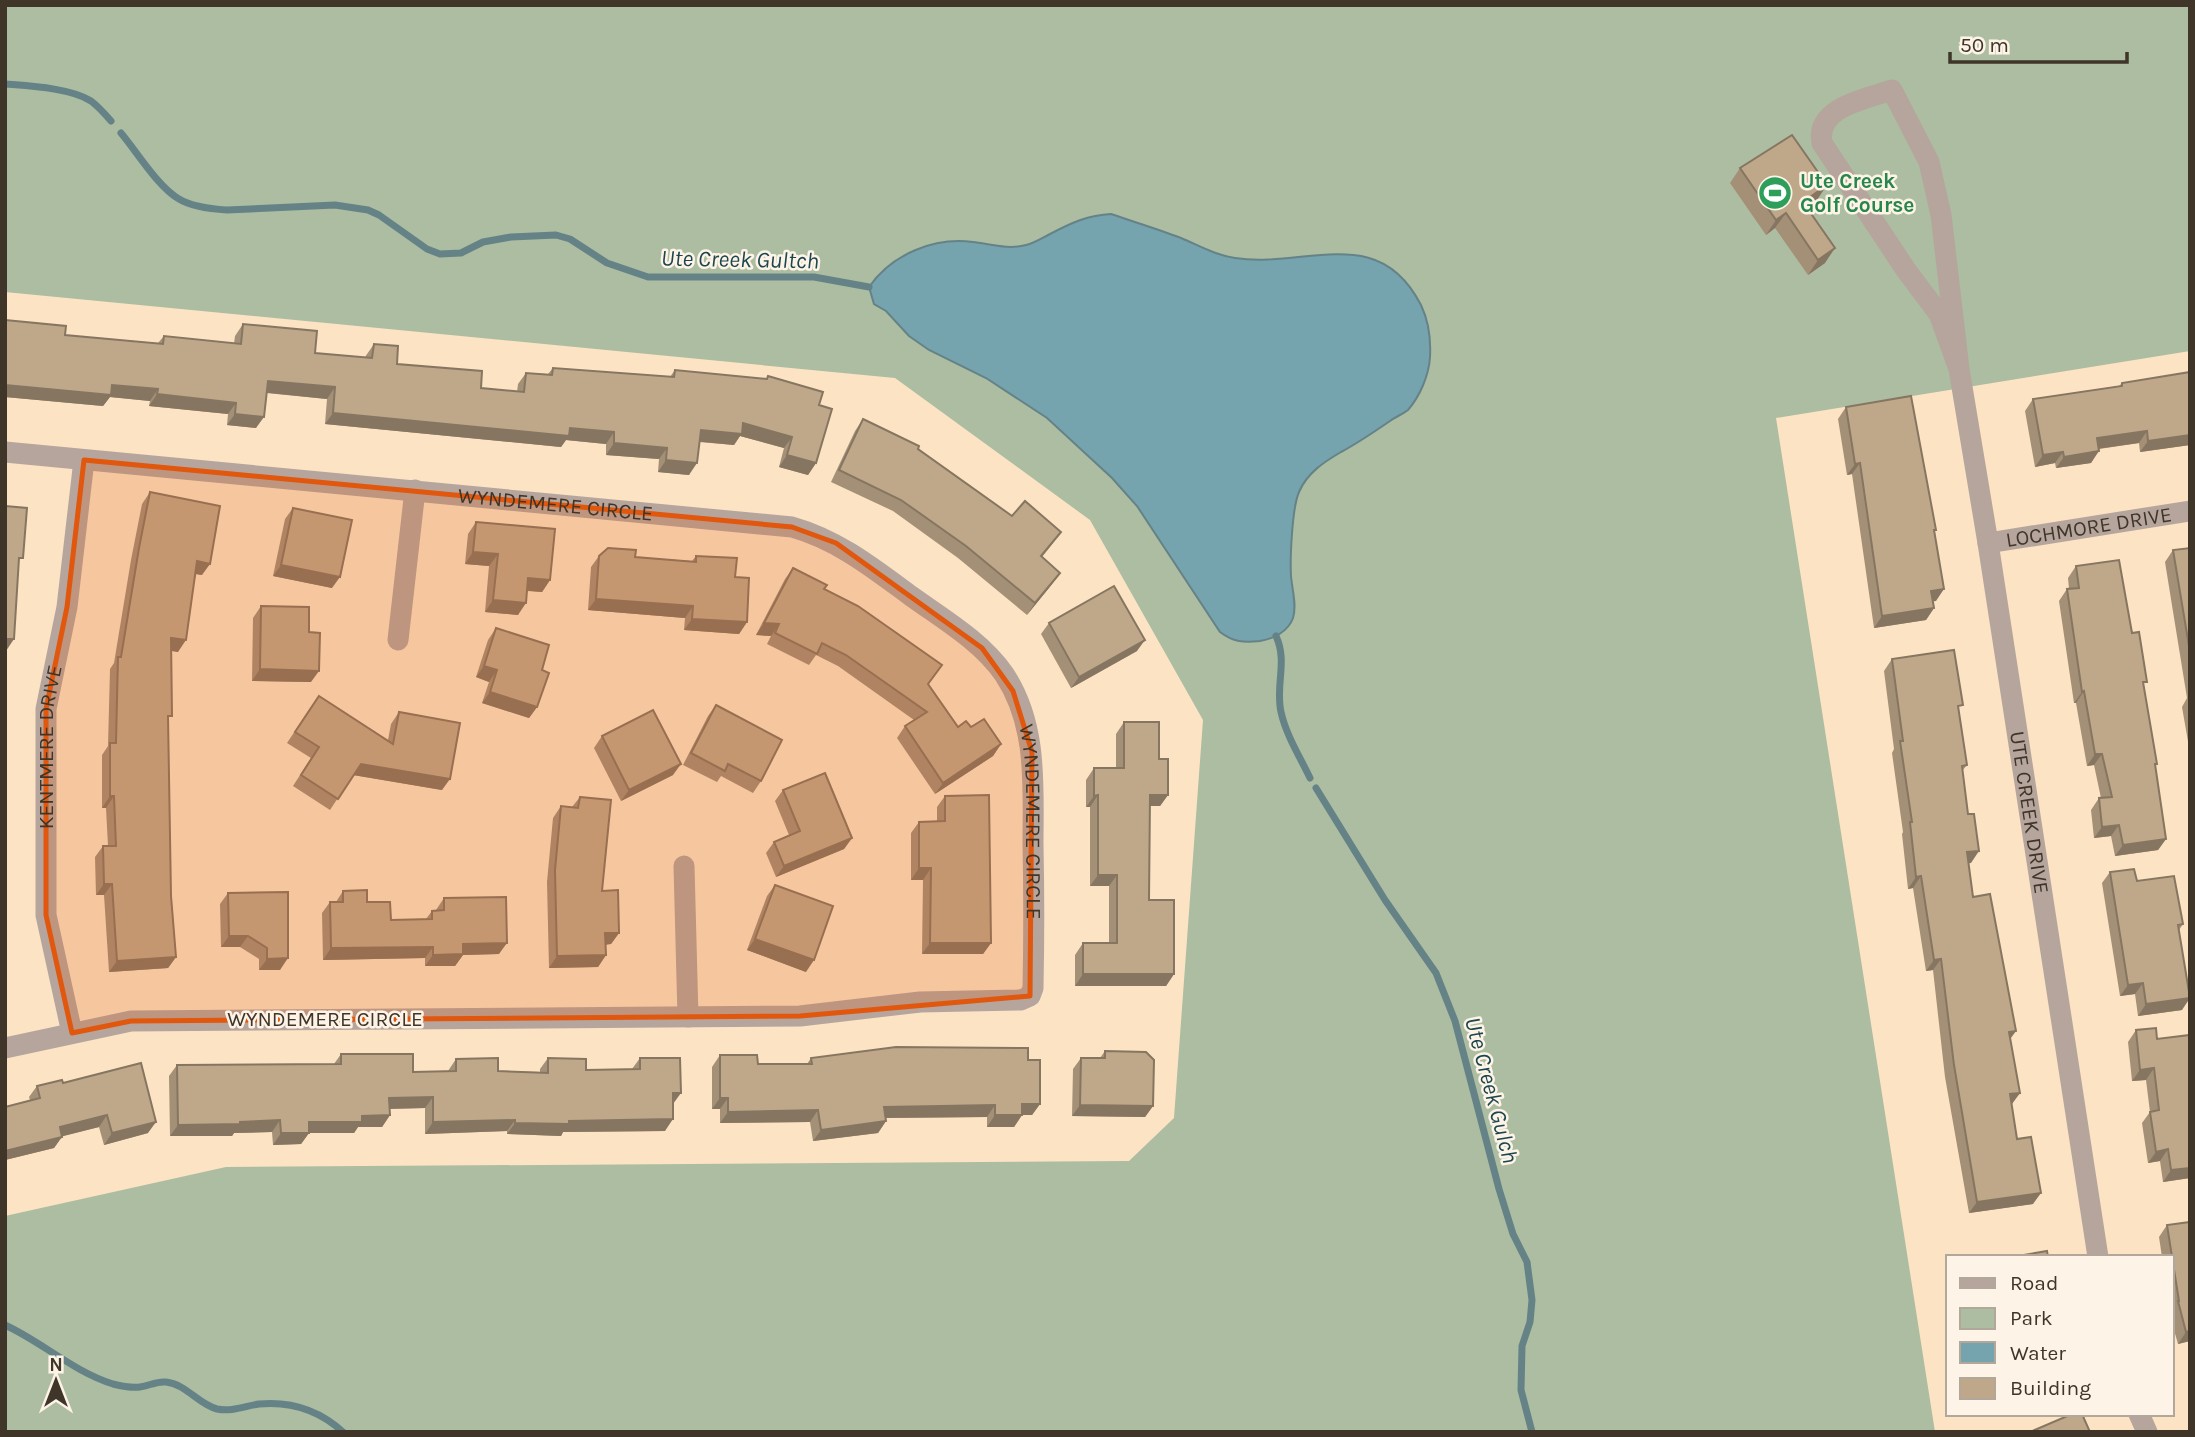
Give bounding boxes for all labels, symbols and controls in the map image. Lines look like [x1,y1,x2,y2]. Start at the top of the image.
scale bar [1950,21,2127,65]
text: 50 m [1960,33,2009,57]
place label: Ute Creek Golf Course [1800,169,1914,217]
sports icon: Ute Creek Golf Course [1756,174,1794,212]
water label: Ute Creek Gultch [661,245,819,274]
street label: WYNDEMERE CIRCLE [457,483,654,526]
street label: LOCHMORE DRIVE [2004,502,2173,552]
street label: KENTMERE DRIVE [34,663,67,829]
street label: WYNDEMERE CIRCLE [1014,722,1046,920]
street label: UTE CREEK DRIVE [2005,729,2054,895]
street label: WYNDEMERE CIRCLE [227,1007,423,1031]
water label: Ute Creek Gulch [1459,1014,1524,1166]
legend [1946,1255,2174,1416]
text: Road [2010,1271,2058,1295]
text: Park [2010,1306,2053,1330]
text: Water [2010,1341,2066,1365]
north arrow [21,1346,91,1416]
text: N [49,1354,63,1376]
text: Building [2010,1376,2091,1400]

